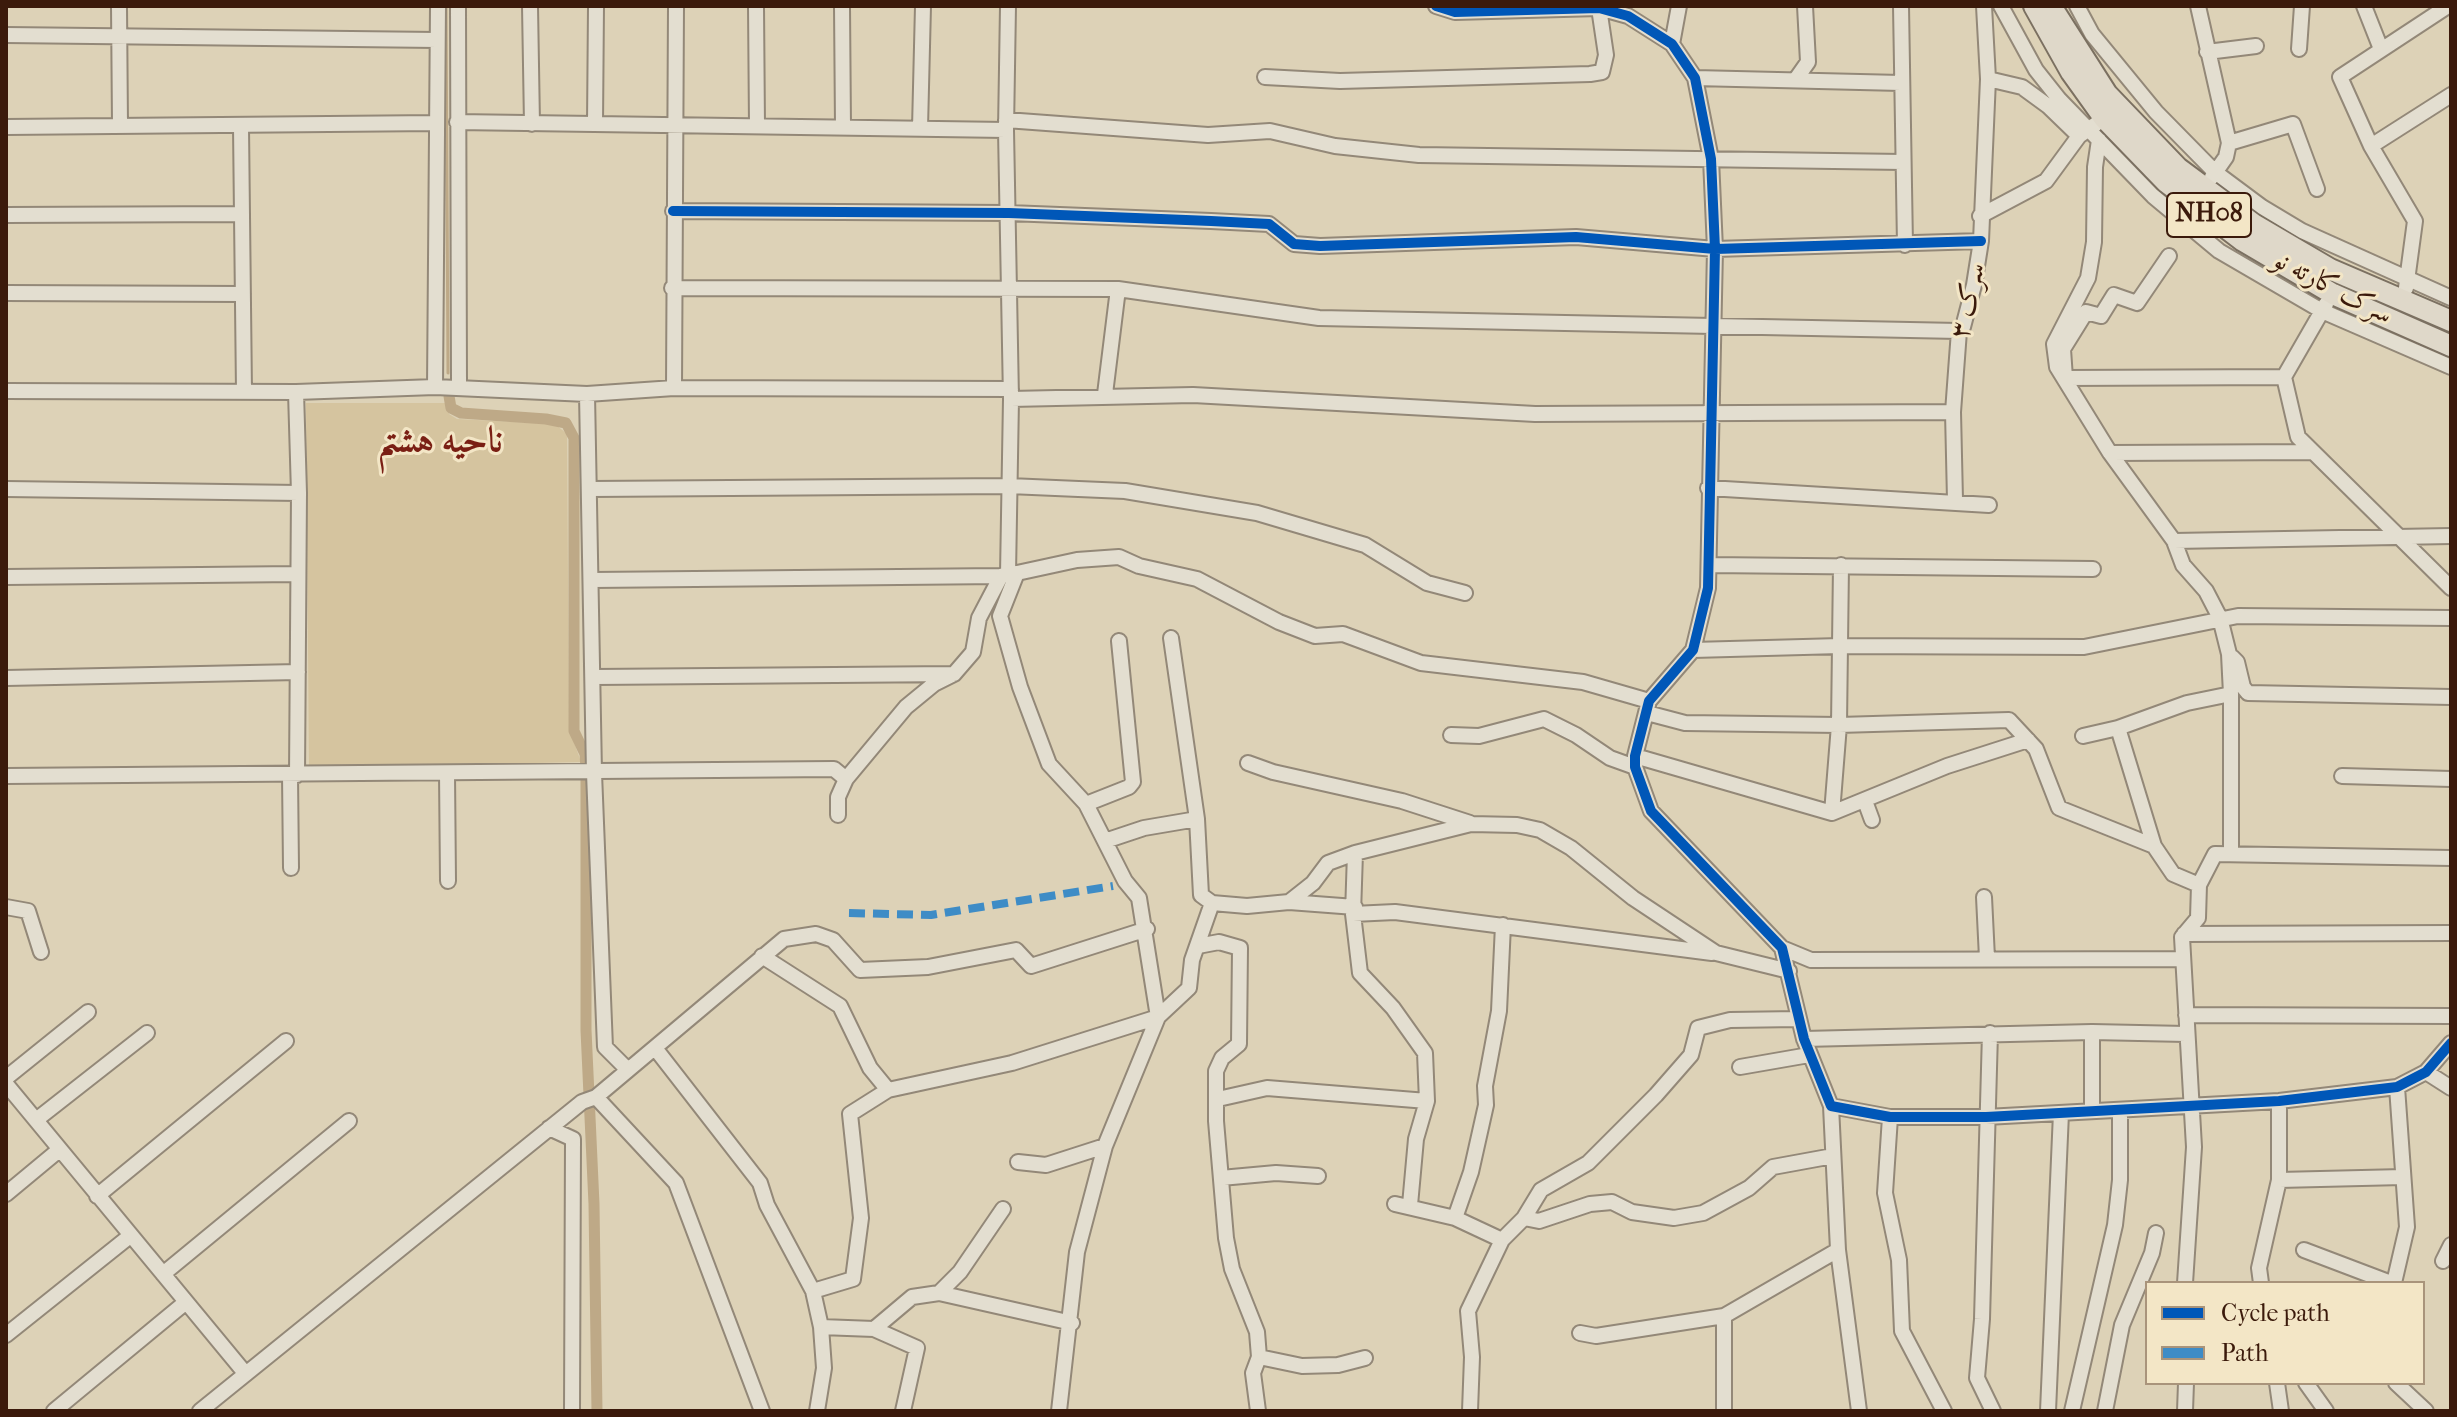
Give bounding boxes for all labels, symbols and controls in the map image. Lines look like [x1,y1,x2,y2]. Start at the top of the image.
road number: NH08 [2167,193,2251,237]
street label: سرک کارته نو [2266,243,2398,333]
street label: سرک ۳ [1944,260,1994,342]
district label: ناحیه هشتم [377,420,503,464]
legend [2145,1281,2425,1385]
text: Cycle path [2221,1299,2330,1327]
text: Path [2221,1339,2268,1367]

